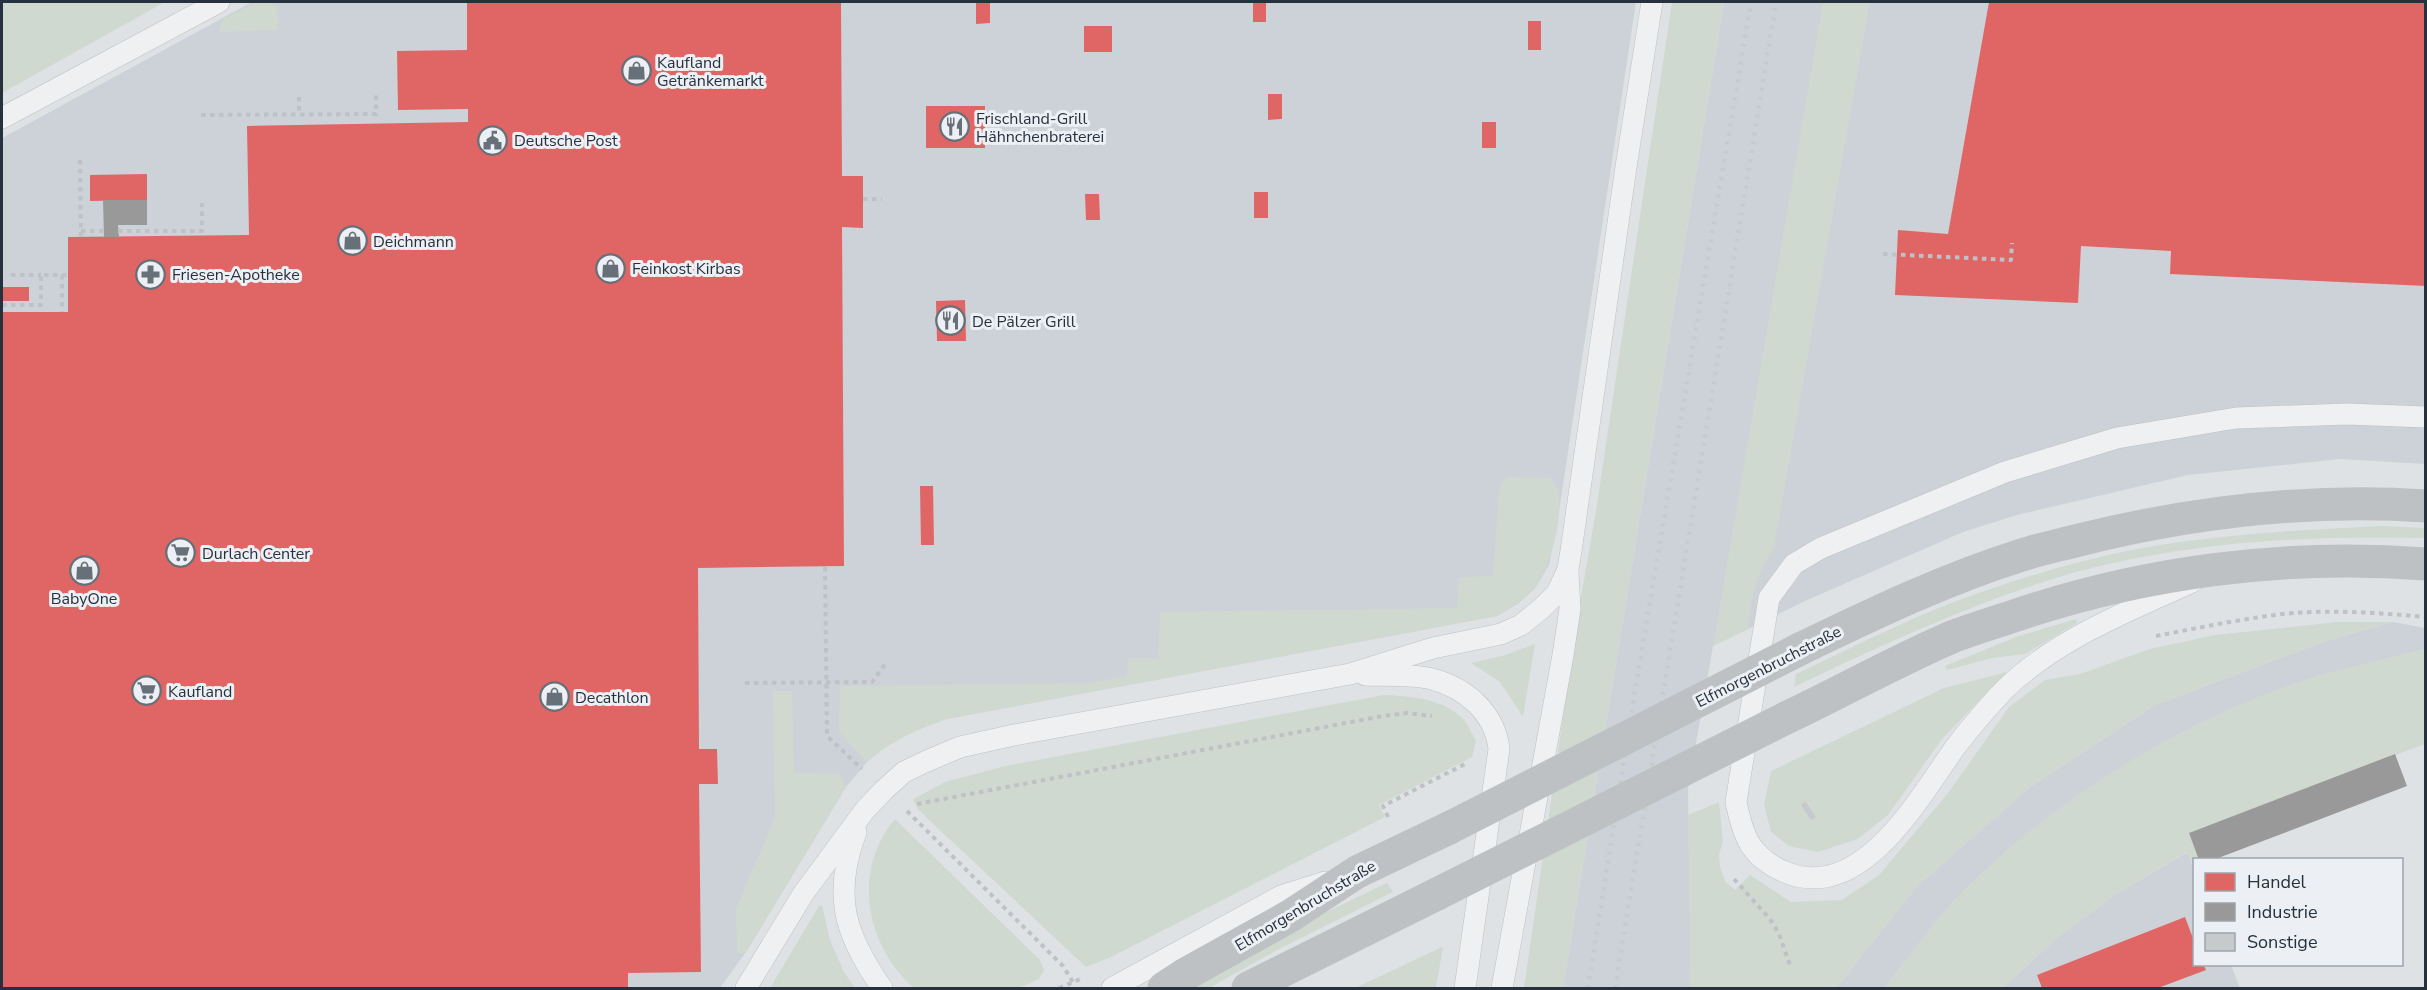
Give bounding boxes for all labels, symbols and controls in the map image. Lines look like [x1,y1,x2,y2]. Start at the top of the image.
place label: Kaufland Getränkemarkt [657,52,764,92]
shop icon: Kaufland Getränkemarkt [620,55,652,87]
place label: Frischland-Grill Hähnchenbraterei [976,108,1104,148]
restaurant icon: Frischland-Grill Hähnchenbraterei [939,111,971,143]
public building icon: Deutsche Post [477,124,509,156]
place label: Deutsche Post [514,130,618,152]
shop icon: Deichmann [336,225,368,257]
place label: Deichmann [373,231,454,253]
shop icon: Feinkost Kirbas [595,252,627,284]
pharmacy icon: Friesen-Apotheke [135,258,167,290]
place label: Feinkost Kirbas [632,258,741,280]
place label: Friesen-Apotheke [172,264,300,286]
restaurant icon: De Pälzer Grill [935,305,967,337]
place label: De Pälzer Grill [972,311,1076,333]
supermarket icon: Durlach Center [165,537,197,569]
place label: Durlach Center [202,543,310,565]
shop icon: BabyOne [68,554,100,586]
place label: BabyOne [51,588,117,610]
street label: Elfmorgenbruchstraße [1692,621,1845,713]
supermarket icon: Kaufland [131,675,163,707]
place label: Kaufland [168,681,232,703]
shop icon: Decathlon [538,681,570,713]
place label: Decathlon [575,687,649,709]
street label: Elfmorgenbruchstraße [1231,855,1380,957]
legend [2193,858,2403,966]
text: Handel [2247,870,2307,894]
text: Industrie [2247,900,2318,924]
text: Sonstige [2247,930,2317,954]

